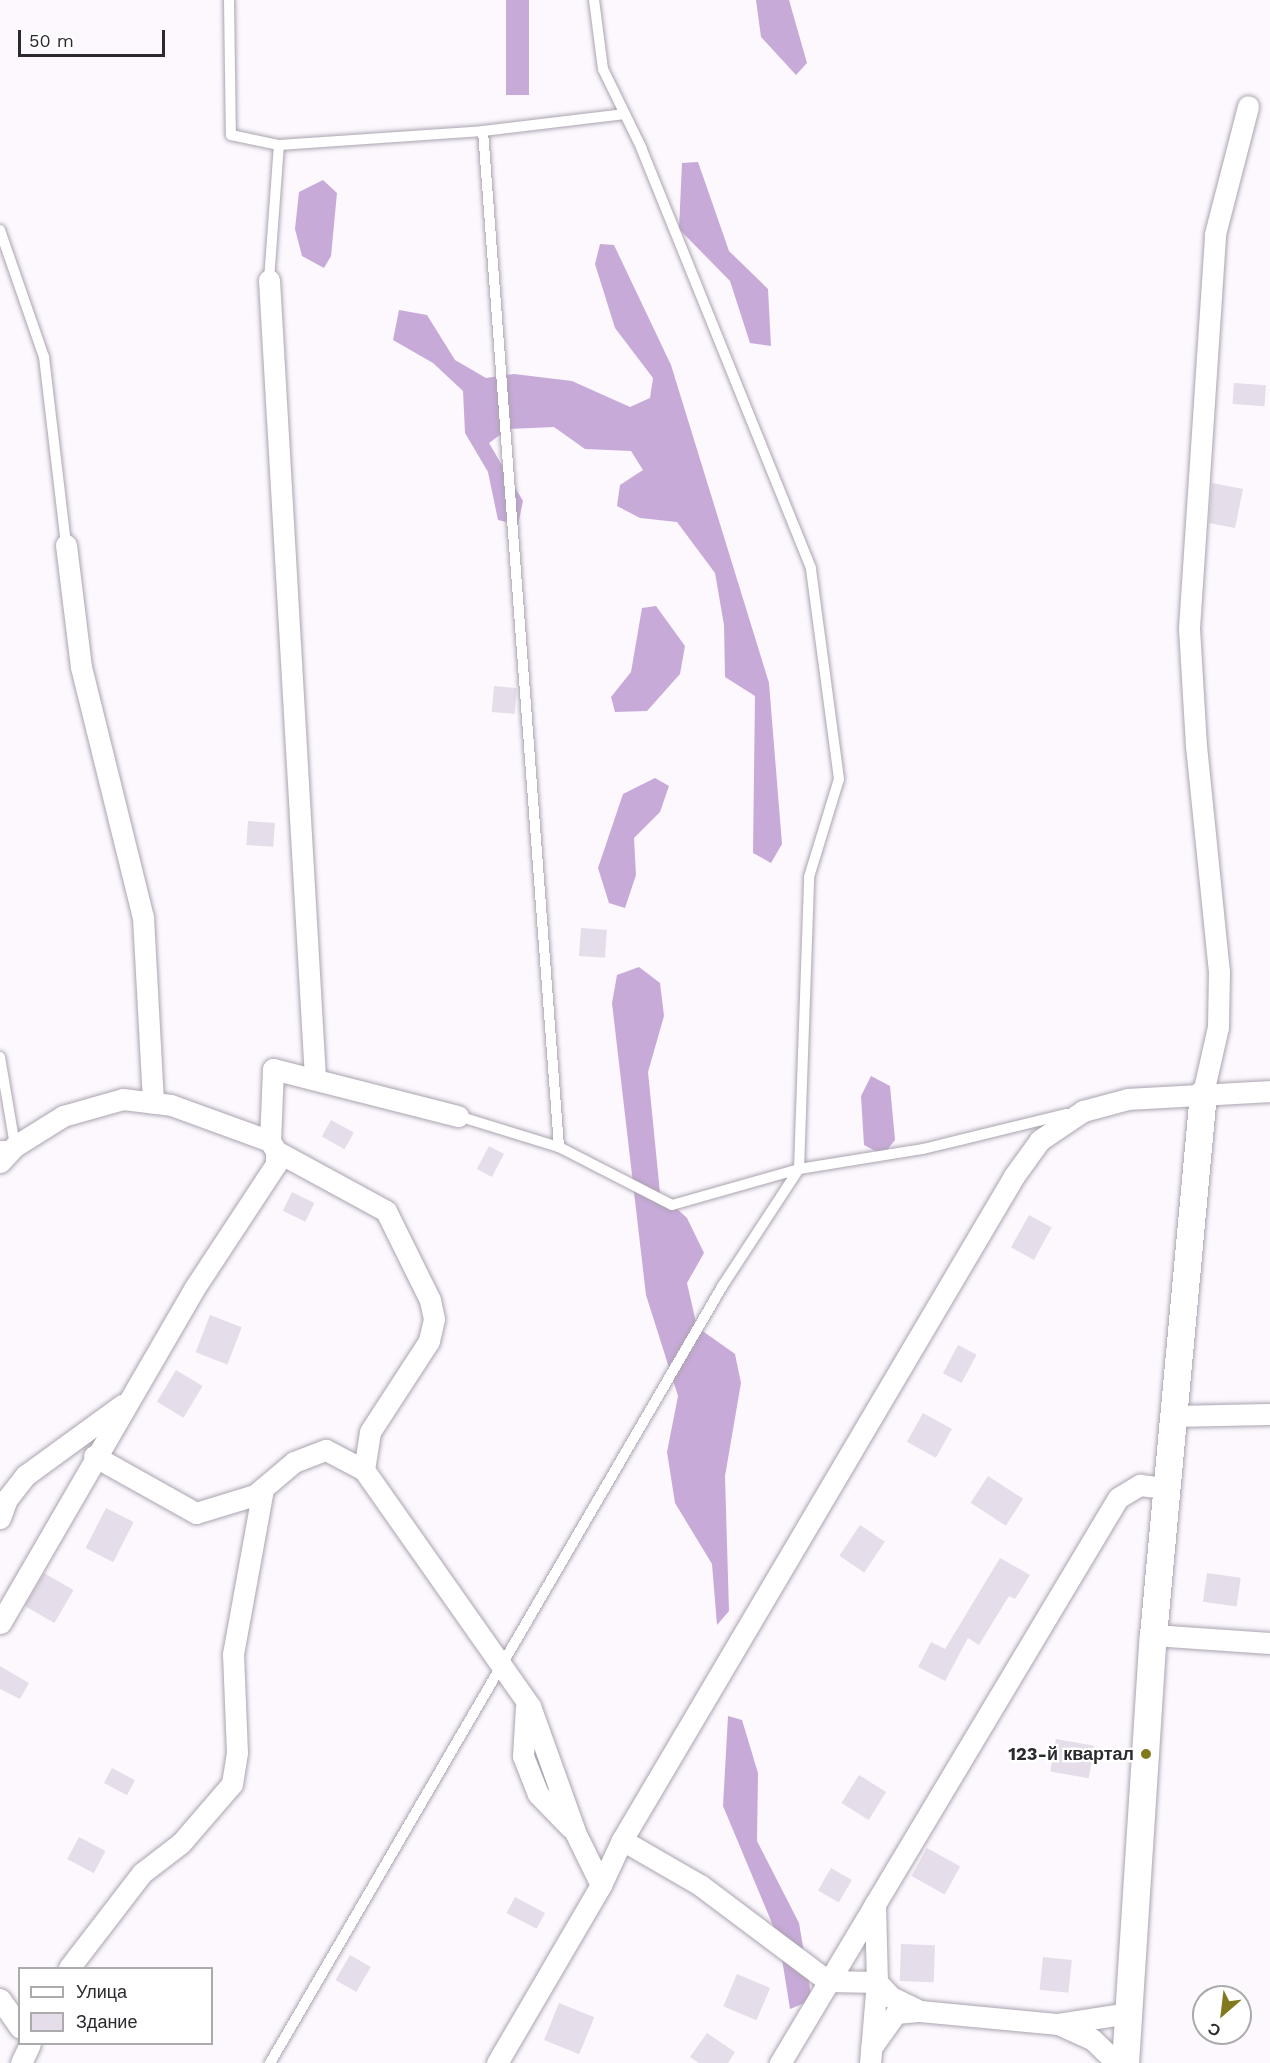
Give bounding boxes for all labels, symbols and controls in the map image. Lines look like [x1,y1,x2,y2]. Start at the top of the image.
scale bar [21,18,168,56]
text: 50 m [29,30,74,51]
place label: 123-й квартал [1008,1743,1134,1765]
marker: 123-й квартал [1139,1747,1153,1761]
legend [18,1967,213,2045]
text: Улица [76,1981,127,2002]
north arrow [1192,1985,1252,2045]
text: Здание [76,2011,137,2032]
text: С [1205,2018,1224,2041]

